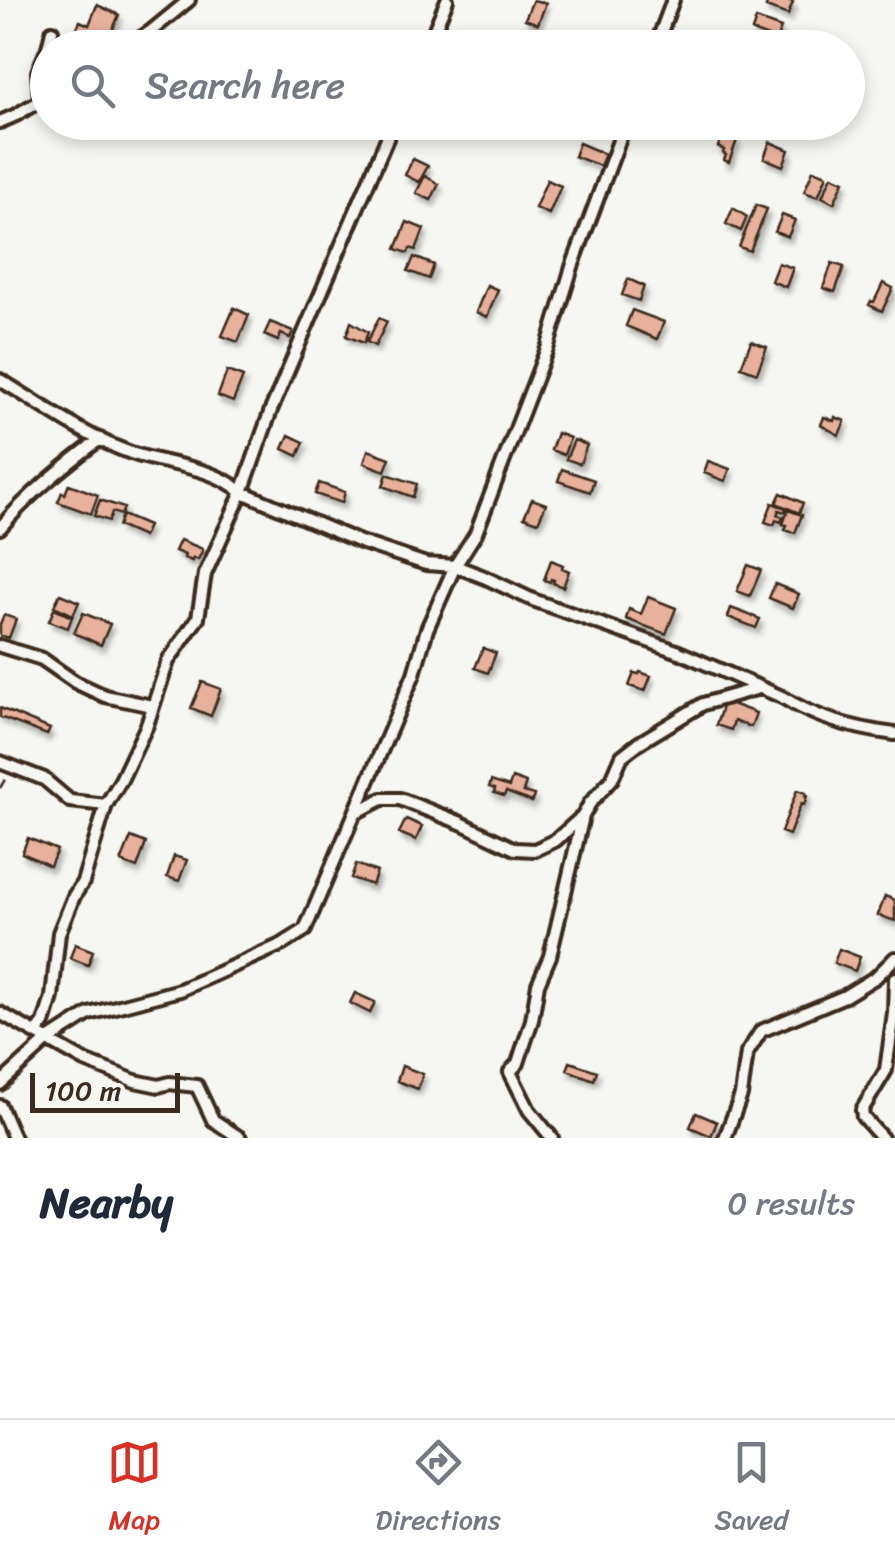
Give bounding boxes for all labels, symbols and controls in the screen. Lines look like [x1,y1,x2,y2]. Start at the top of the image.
search box [30,30,865,140]
text: Search here [145,52,345,119]
icon: search [65,58,120,113]
text: 100 m [45,1066,121,1115]
scale bar [30,1068,180,1112]
text: Nearby [40,1166,173,1240]
text: 0 results [727,1175,855,1232]
tab: Map [107,1435,162,1544]
tab: Directions [375,1435,501,1544]
tab: Saved [714,1435,788,1544]

